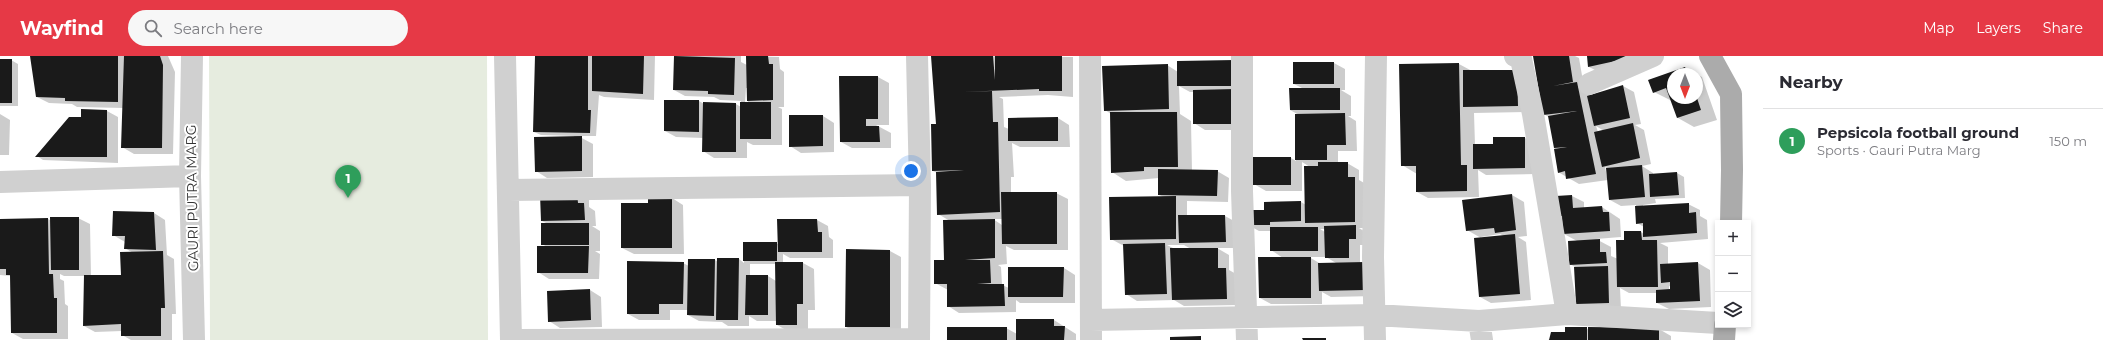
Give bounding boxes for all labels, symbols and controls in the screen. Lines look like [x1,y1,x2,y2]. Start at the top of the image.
search box [128,10,408,46]
text: Wayfind [20,17,104,40]
icon: search [142,17,164,39]
text: Search here [174,19,263,38]
text: Map [1923,19,1954,37]
text: Layers [1976,19,2021,37]
text: Share [2043,19,2083,37]
north arrow [1667,68,1703,104]
text: Nearby [1779,72,1843,92]
text: Pepsicola football ground [1817,123,2019,142]
street label: GAURI PUTRA MARG [182,124,202,272]
text: 1 [1789,133,1795,149]
text: 150 m [2049,133,2087,149]
text: Sports · Gauri Putra Marg [1817,142,1981,158]
your location [901,161,921,181]
pin: 1 [335,165,361,198]
map controls [1715,220,1751,328]
button: + [1715,220,1751,256]
button: − [1715,256,1751,292]
button: layers [1715,292,1751,328]

